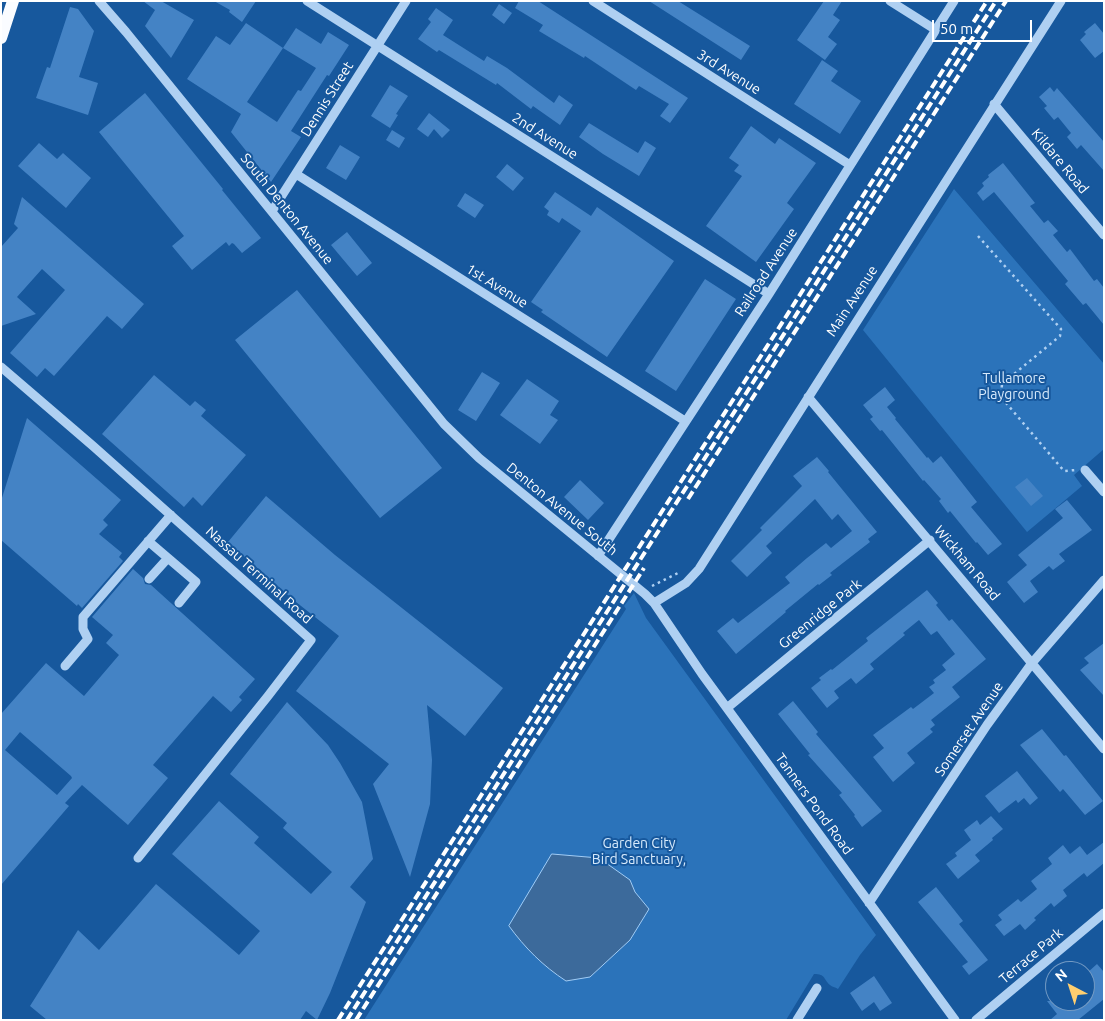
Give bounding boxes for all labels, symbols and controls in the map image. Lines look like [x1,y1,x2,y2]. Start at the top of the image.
scale bar [935,10,1035,42]
text: 50 m [940,20,973,37]
street label: 3rd Avenue [694,46,764,98]
street label: Dennis Street [297,58,357,140]
street label: 2nd Avenue [509,109,581,163]
street label: Kildare Road [1028,125,1092,197]
street label: South Denton Avenue [237,150,337,268]
street label: Railroad Avenue [731,225,801,319]
street label: 1st Avenue [463,260,531,312]
street label: Main Avenue [823,262,881,340]
park label: Tullamore Playground [978,370,1050,402]
street label: Denton Avenue South [503,459,621,559]
street label: Wickham Road [931,522,1003,604]
street label: Nassau Terminal Road [202,523,316,627]
street label: Greenridge Park [775,575,865,653]
street label: Somerset Avenue [931,679,1007,779]
street label: Tanners Pond Road [772,750,856,858]
park label: Garden City Bird Sanctuary, [592,835,686,868]
street label: Terrace Park [996,925,1066,987]
north arrow [1045,961,1095,1011]
text: N [1052,966,1070,985]

